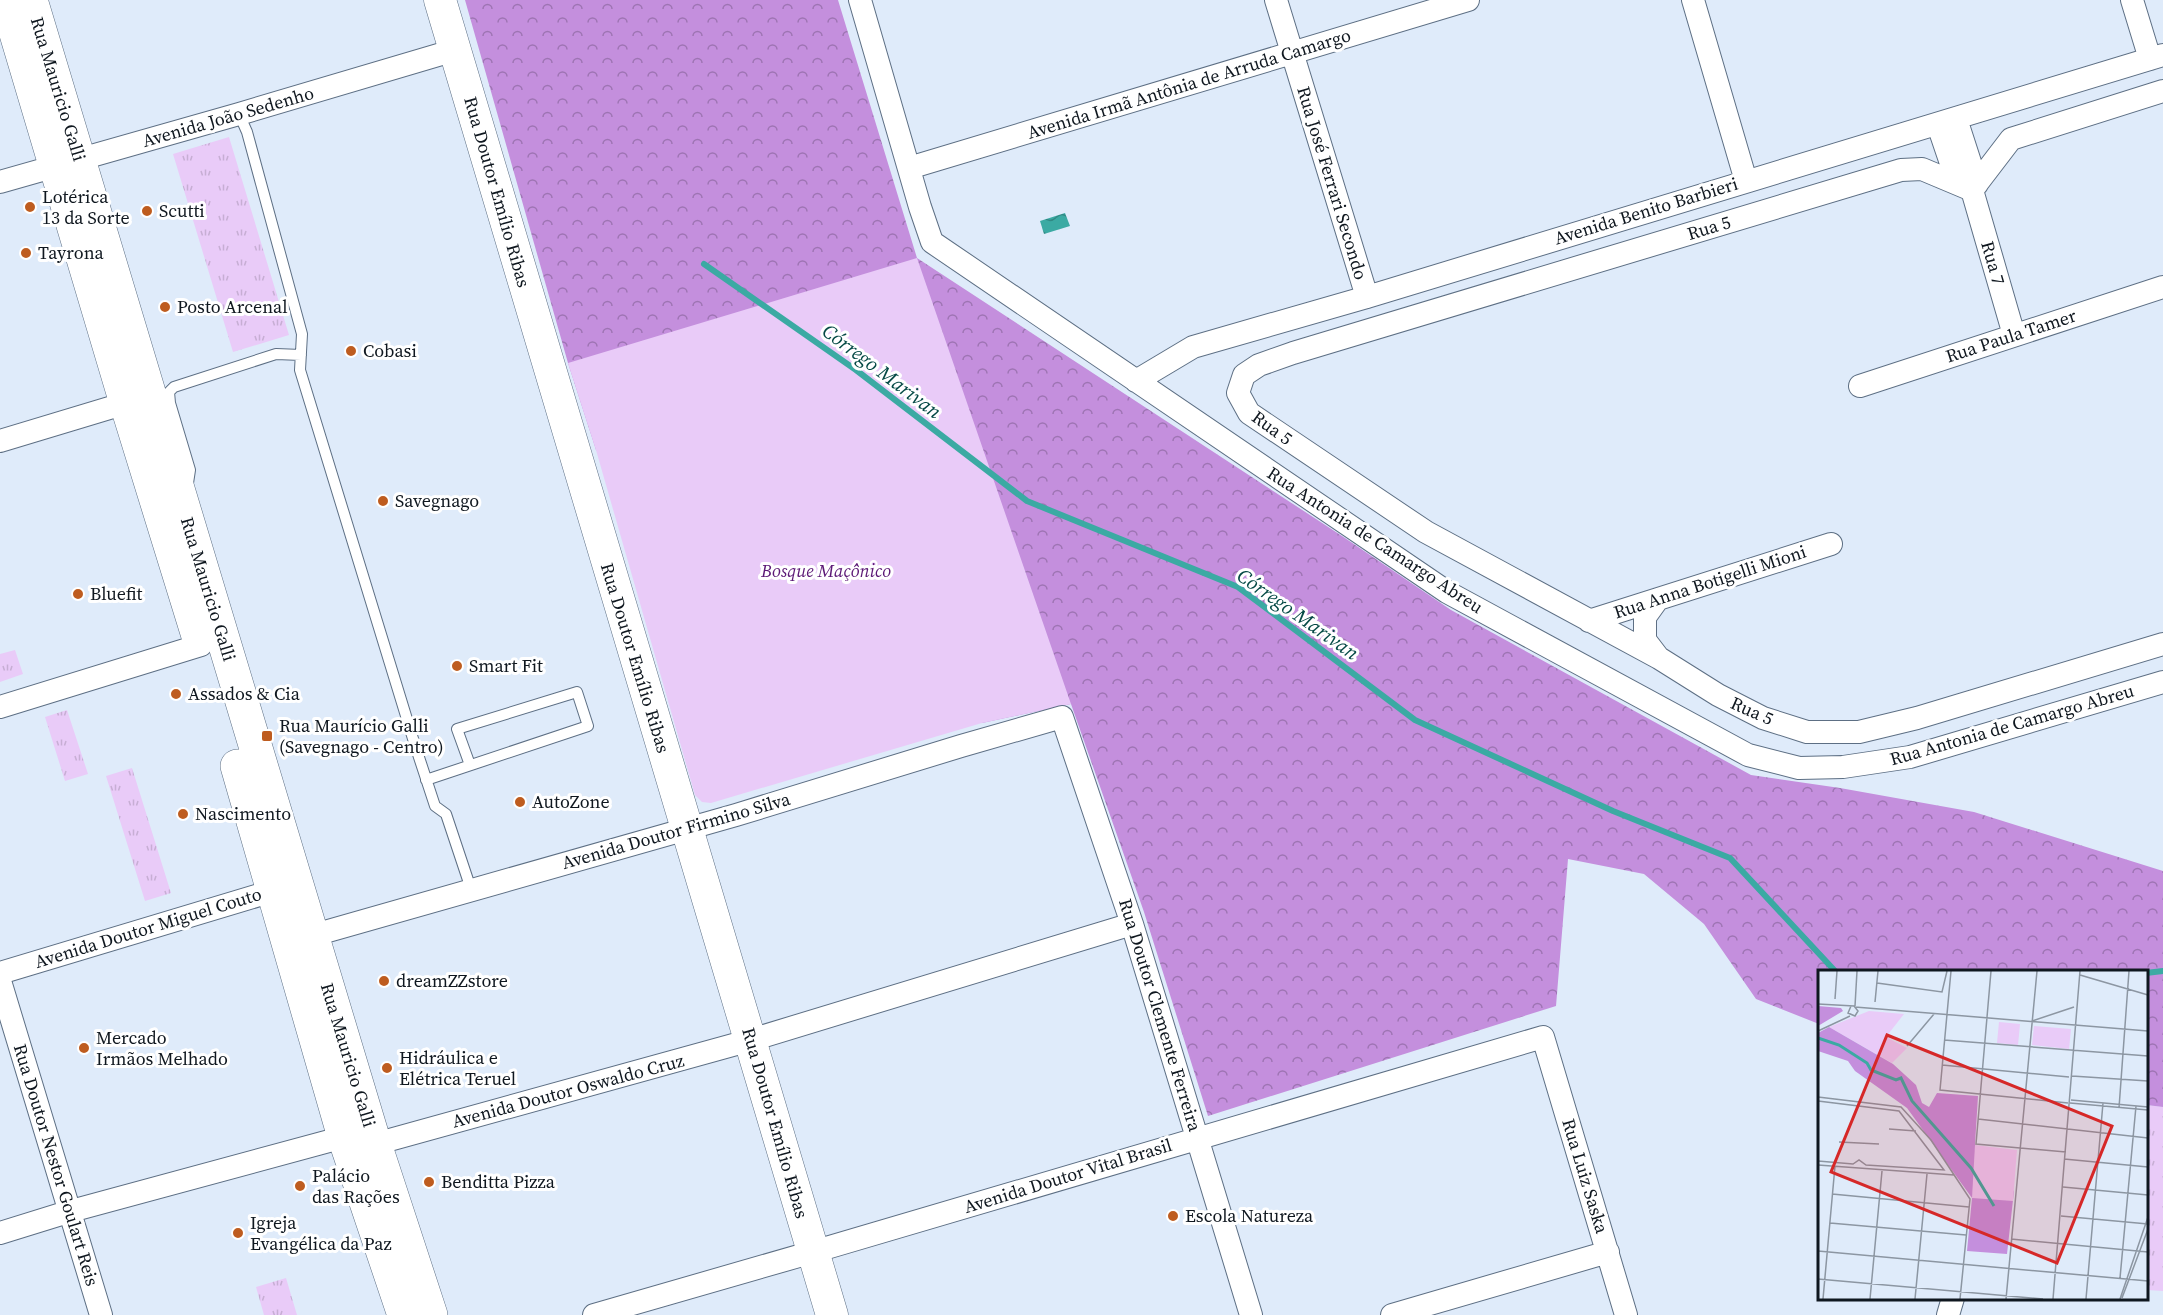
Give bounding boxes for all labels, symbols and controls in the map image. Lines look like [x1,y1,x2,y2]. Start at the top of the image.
street label: Rua Mauricio Galli [25,14,92,164]
street label: Avenida Irmã Antônia de Arruda Camargo [1024,22,1354,145]
street label: Avenida João Sedenho [139,80,317,153]
street label: Rua José Ferrari Secondo [1291,83,1374,283]
street label: Rua Doutor Emílio Ribas [458,93,537,290]
street label: Avenida Benito Barbieri [1551,171,1741,250]
place label: Lotérica 13 da Sorte [42,184,130,230]
place label: Scutti [159,198,205,223]
marker: Lotérica 13 da Sorte [23,200,37,214]
marker: Scutti [140,204,154,218]
street label: Rua 5 [1684,209,1734,246]
street label: Rua 7 [1975,238,2012,288]
place label: Tayrona [38,240,105,265]
marker: Tayrona [19,246,33,260]
place label: Posto Arcenal [177,294,288,319]
marker: Posto Arcenal [158,300,172,314]
street label: Rua Paula Tamer [1942,303,2080,368]
water label: Córrego Marivan [817,317,948,426]
place label: Cobasi [363,338,417,363]
marker: Cobasi [344,344,358,358]
street label: Rua 5 [1247,404,1298,451]
street label: Rua Antonia de Camargo Abreu [1262,460,1488,619]
place label: Savegnago [395,488,479,513]
marker: Savegnago [376,494,390,508]
street label: Rua Mauricio Galli [175,514,242,664]
street label: Rua Anna Botigelli Mioni [1610,539,1809,624]
park label: Bosque Maçônico [760,558,891,583]
street label: Rua Doutor Emílio Ribas [595,560,676,756]
water label: Córrego Marivan [1232,562,1365,667]
place label: Bluefit [90,581,143,606]
marker: Bluefit [71,587,85,601]
place label: Smart Fit [469,653,543,678]
marker: Smart Fit [450,659,464,673]
street label: Rua Antonia de Camargo Abreu [1887,678,2137,771]
place label: Assados & Cia [188,681,301,706]
marker: Assados & Cia [169,687,183,701]
street label: Rua 5 [1727,690,1778,731]
place label: Rua Maurício Galli (Savegnago - Centro) [279,713,444,759]
marker: Rua Maurício Galli (Savegnago - Centro) [260,729,274,743]
street label: Avenida Doutor Firmino Silva [559,786,794,875]
place label: AutoZone [532,789,610,814]
marker: AutoZone [513,795,527,809]
place label: Nascimento [195,801,291,826]
marker: Nascimento [176,807,190,821]
street label: Avenida Doutor Miguel Couto [31,881,264,974]
street label: Rua Doutor Clemente Ferreira [1113,895,1208,1135]
place label: dreamZZstore [396,968,508,993]
inset map [1818,970,2148,1300]
marker: dreamZZstore [377,974,391,988]
street label: Rua Mauricio Galli [315,980,382,1130]
street label: Rua Doutor Emílio Ribas [736,1024,815,1221]
place label: Mercado Irmãos Melhado [96,1025,228,1071]
street label: Rua Doutor Nestor Goulart Reis [8,1041,105,1289]
marker: Mercado Irmãos Melhado [77,1041,91,1055]
place label: Hidráulica e Elétrica Teruel [399,1045,516,1091]
street label: Avenida Doutor Oswaldo Cruz [449,1047,687,1134]
marker: Hidráulica e Elétrica Teruel [380,1061,394,1075]
street label: Rua Luiz Saska [1556,1115,1615,1237]
street label: Avenida Doutor Vital Brasil [961,1132,1175,1219]
place label: Palácio das Rações [312,1163,400,1209]
place label: Benditta Pizza [441,1169,556,1194]
marker: Benditta Pizza [422,1175,436,1189]
marker: Palácio das Rações [293,1179,307,1193]
place label: Escola Natureza [1185,1203,1314,1228]
marker: Escola Natureza [1166,1209,1180,1223]
place label: Igreja Evangélica da Paz [250,1210,392,1256]
marker: Igreja Evangélica da Paz [231,1226,245,1240]

